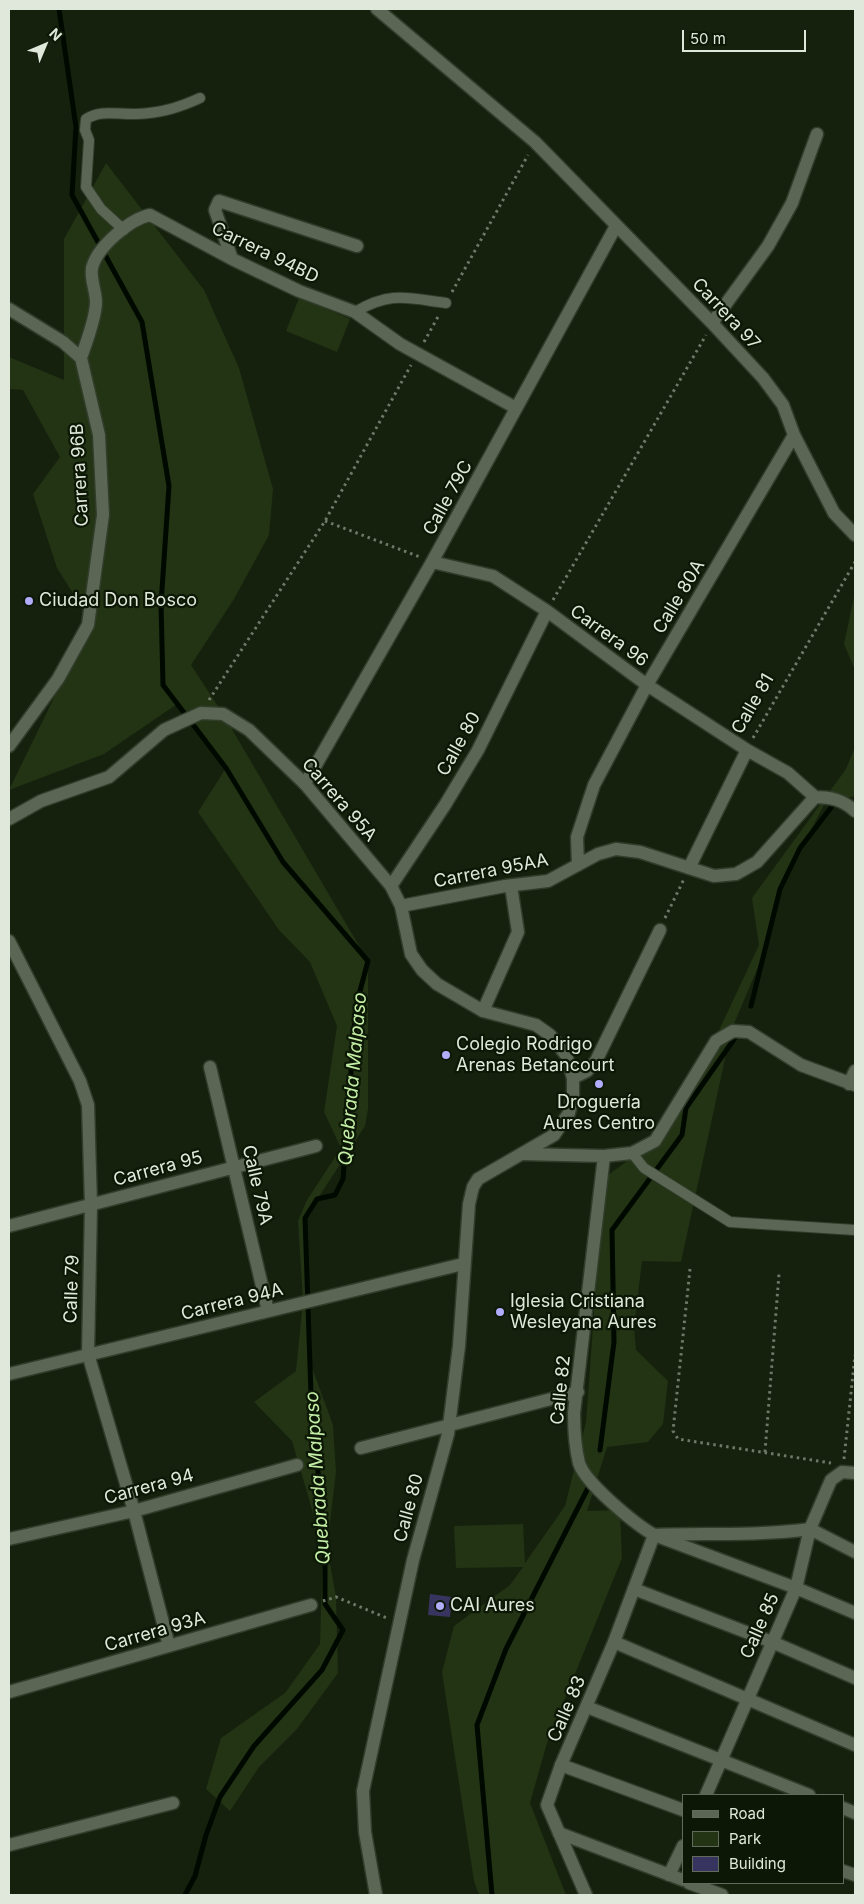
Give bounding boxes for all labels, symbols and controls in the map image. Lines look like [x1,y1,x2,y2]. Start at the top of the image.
north arrow [20,20,70,70]
scale bar [684,20,808,52]
text: N [46,24,66,44]
text: 50 m [690,29,726,48]
street label: Carrera 94BD [208,218,322,288]
street label: Carrera 97 [687,274,765,354]
street label: Carrera 96B [67,423,93,527]
street label: Calle 79C [419,457,477,539]
street label: Calle 80A [649,556,709,638]
place label: Ciudad Don Bosco [39,590,197,612]
marker: Ciudad Don Bosco [23,595,35,607]
street label: Carrera 96 [566,600,652,672]
street label: Calle 81 [727,670,779,738]
street label: Calle 80 [433,708,485,780]
street label: Carrera 95A [297,754,381,846]
street label: Carrera 95AA [432,849,550,893]
water label: Quebrada Malpaso [334,992,372,1166]
place label: Colegio Rodrigo Arenas Betancourt [456,1034,614,1076]
marker: Colegio Rodrigo Arenas Betancourt [440,1049,452,1061]
marker: Droguería Aures Centro [593,1078,605,1090]
place label: Droguería Aures Centro [543,1092,655,1134]
street label: Calle 79A [237,1143,277,1227]
street label: Carrera 95 [111,1147,205,1191]
street label: Calle 79 [60,1254,84,1324]
street label: Carrera 94A [179,1279,285,1325]
place label: Iglesia Cristiana Wesleyana Aures [510,1291,657,1334]
marker: Iglesia Cristiana Wesleyana Aures [494,1306,506,1318]
street label: Calle 82 [547,1354,575,1426]
water label: Quebrada Malpaso [301,1391,335,1565]
street label: Carrera 94 [102,1465,196,1509]
street label: Calle 80 [390,1471,428,1545]
street label: Calle 85 [736,1590,784,1662]
place label: CAI Aures [450,1595,535,1617]
marker: CAI Aures [434,1600,446,1612]
street label: Carrera 93A [102,1607,208,1657]
street label: Calle 83 [543,1673,591,1745]
legend [682,1794,844,1884]
text: Road [729,1804,765,1823]
text: Park [729,1829,761,1848]
text: Building [729,1854,786,1873]

